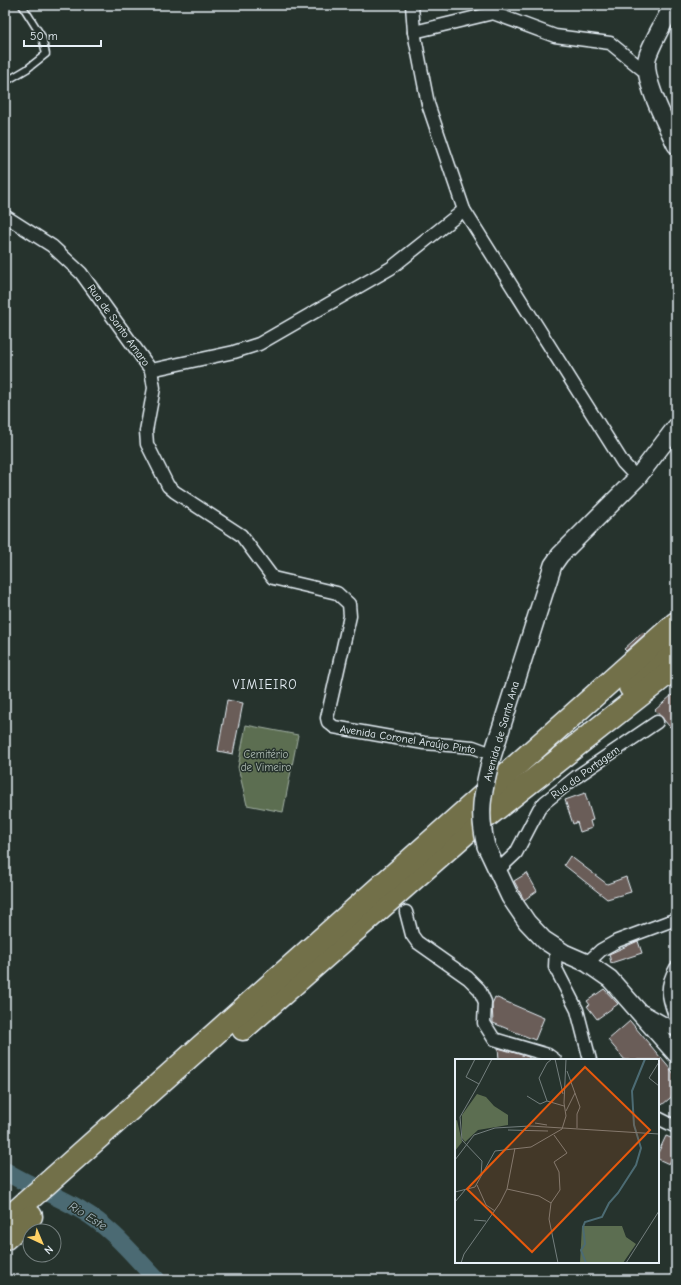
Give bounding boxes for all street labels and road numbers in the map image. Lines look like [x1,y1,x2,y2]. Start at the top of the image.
street label: Rua de Santo Amaro [85,282,153,369]
street label: Avenida de Santa Ana [481,680,522,783]
street label: Avenida Coronel Araújo Pinto [339,722,477,757]
street label: Rua da Portagem [548,743,622,802]

